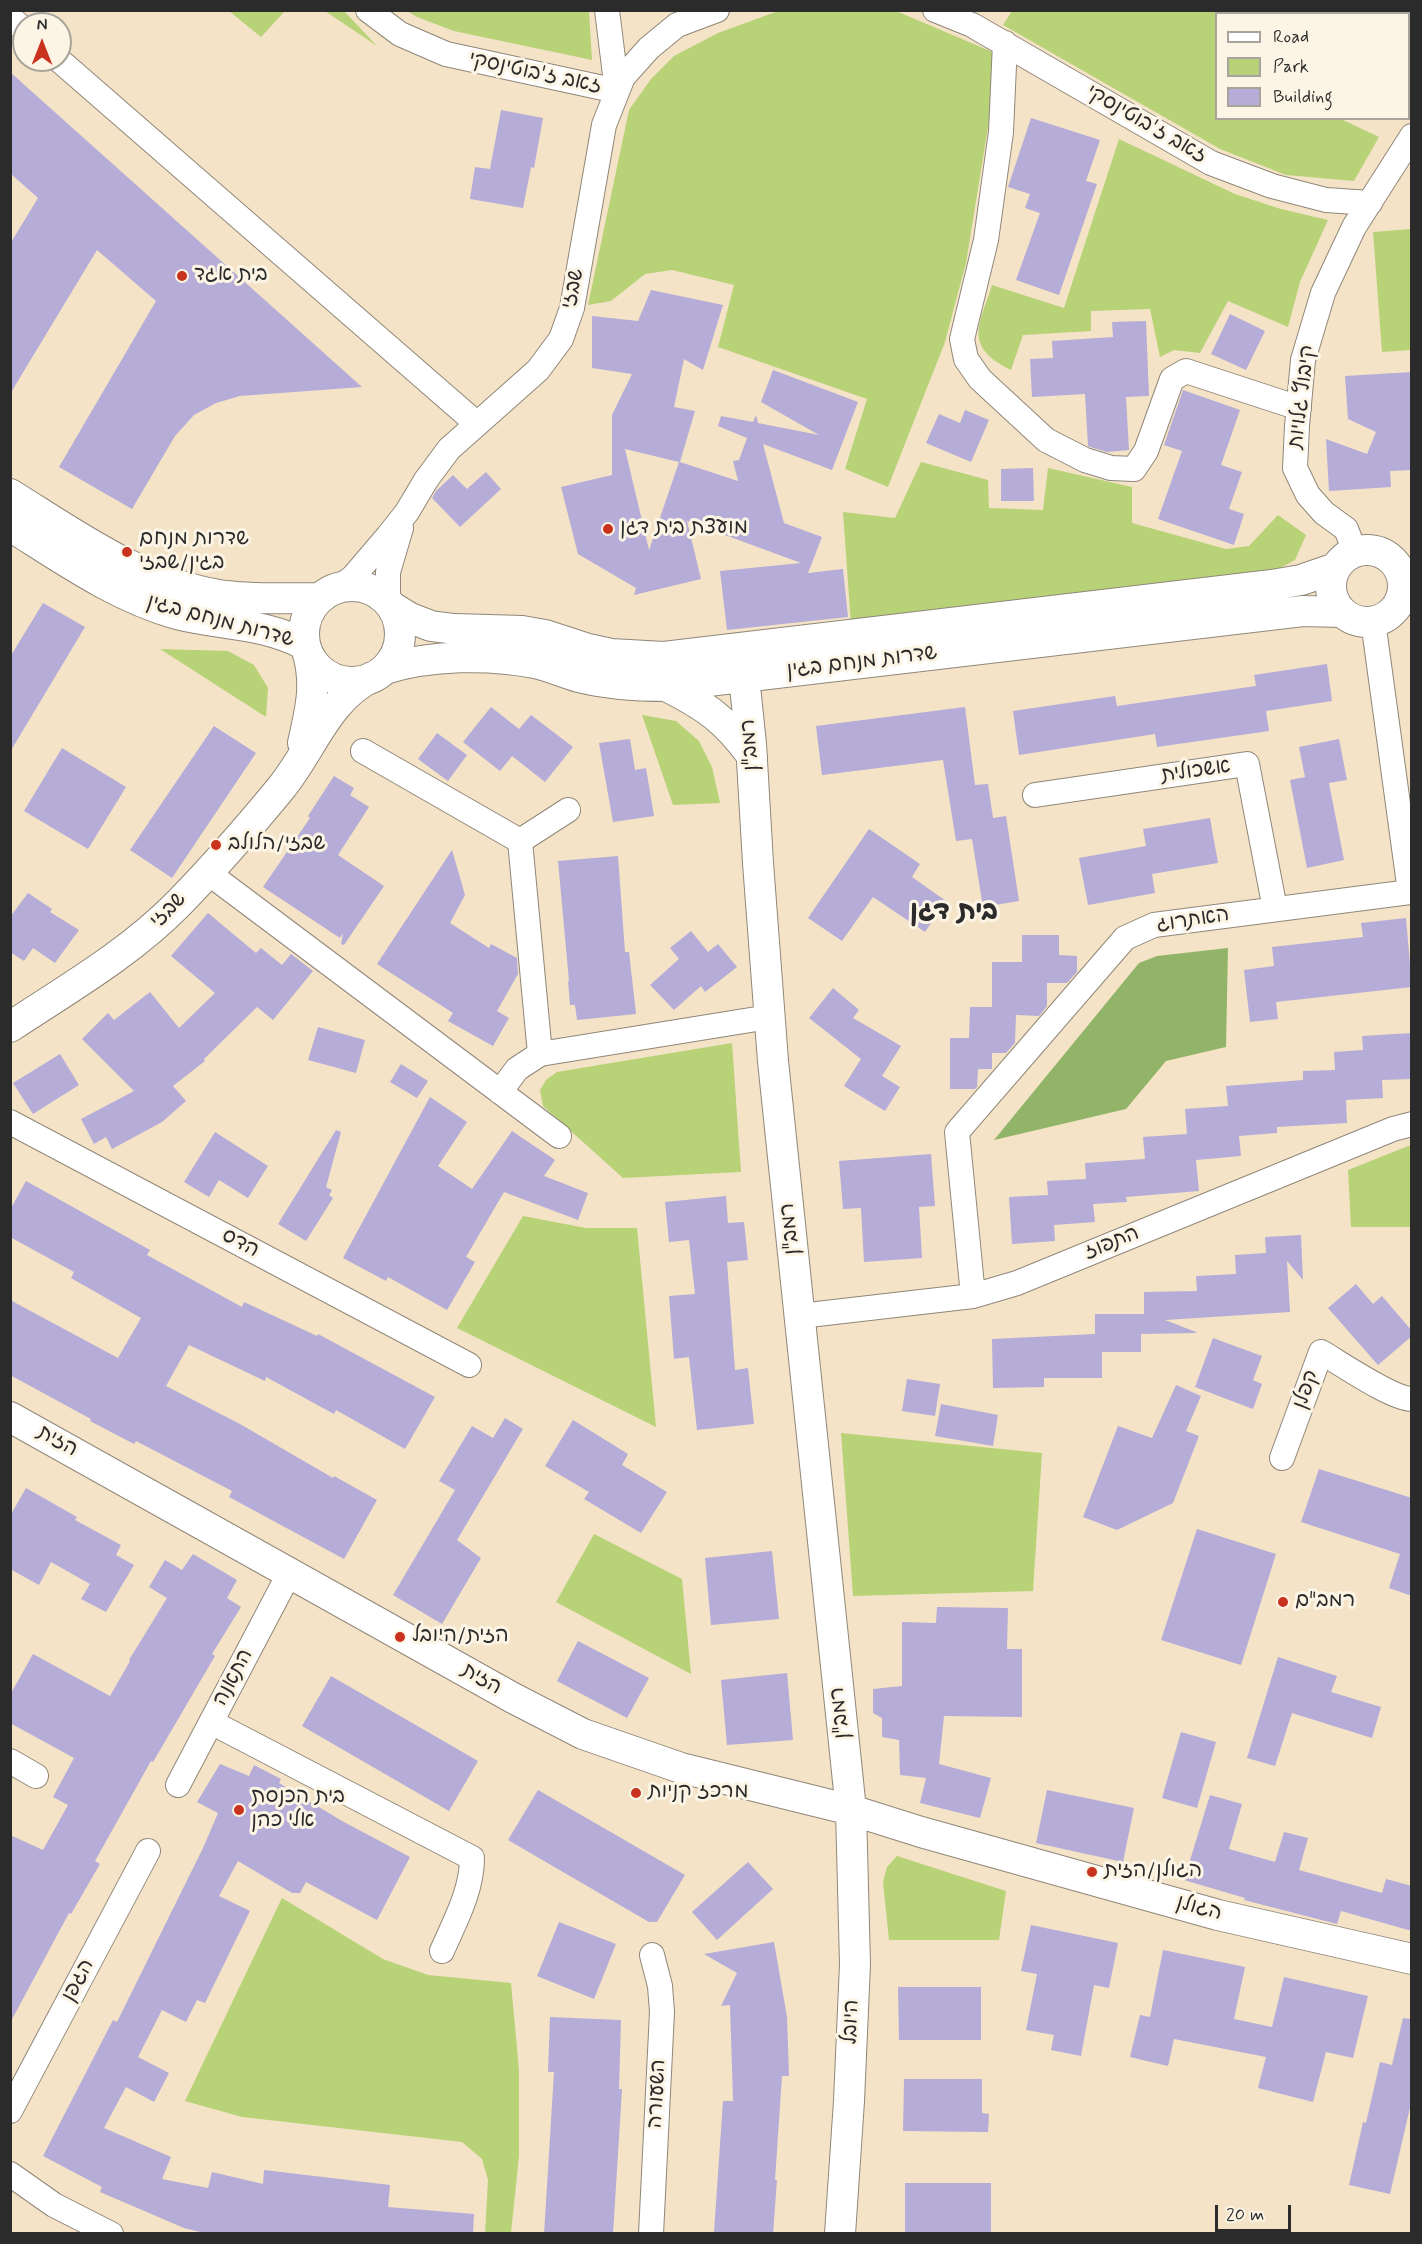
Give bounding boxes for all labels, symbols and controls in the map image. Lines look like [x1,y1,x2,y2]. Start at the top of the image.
north arrow [12,12,72,72]
legend [1215,12,1410,120]
text: N [37,15,47,36]
text: Road [1273,25,1309,49]
street label: זאב ז'בוטינסקי [466,48,604,100]
text: Park [1273,55,1309,79]
street label: זאב ז'בוטינסקי [1081,80,1211,170]
text: Building [1273,85,1333,109]
place label: בית אגד [194,263,268,289]
street label: שבזי [557,267,591,311]
marker: בית אגד [175,269,189,283]
street label: קיבוץ גלויות [1284,344,1322,450]
place label: מועצת בית דגן [620,516,748,542]
marker: מועצת בית דגן [601,522,615,536]
place label: שדרות מנחם בגין/שבזי [139,527,249,577]
marker: שדרות מנחם בגין/שבזי [120,545,134,559]
street label: שדרות מנחם בגין [144,590,296,654]
street label: שדרות מנחם בגין [785,641,939,685]
street label: רמב"ן [737,718,765,772]
street label: אשכולית [1160,755,1232,789]
place label: שבזי/הלולב [228,832,325,858]
marker: שבזי/הלולב [209,838,223,852]
street label: שבזי [146,888,192,934]
district label: בית דגן [910,897,998,929]
street label: האתרוג [1155,903,1231,939]
street label: רמב"ן [776,1202,806,1256]
street label: התפוז [1081,1222,1143,1266]
street label: הדס [217,1224,263,1264]
street label: קפלן [1288,1367,1326,1413]
street label: הזית [32,1421,82,1463]
place label: רמב"ם [1295,1589,1355,1615]
marker: רמב"ם [1276,1595,1290,1609]
place label: הזית/היובל [412,1624,509,1650]
marker: הזית/היובל [393,1630,407,1644]
street label: התאנה [209,1645,259,1711]
street label: הזית [456,1658,506,1702]
street label: רמב"ן [826,1686,856,1740]
place label: מרכז קניות [648,1780,749,1806]
place label: בית הכנסת אלי כהן [251,1785,345,1835]
marker: מרכז קניות [629,1786,643,1800]
marker: בית הכנסת אלי כהן [232,1803,246,1817]
place label: הגולן/הזית [1104,1859,1202,1885]
marker: הגולן/הזית [1085,1865,1099,1879]
street label: הגולן [1173,1891,1225,1927]
street label: הגפן [57,1955,101,2007]
street label: היובל [838,1999,866,2045]
street label: השעורה [644,2059,672,2129]
scale bar [1218,2193,1294,2231]
text: 20 m [1226,2203,1264,2227]

